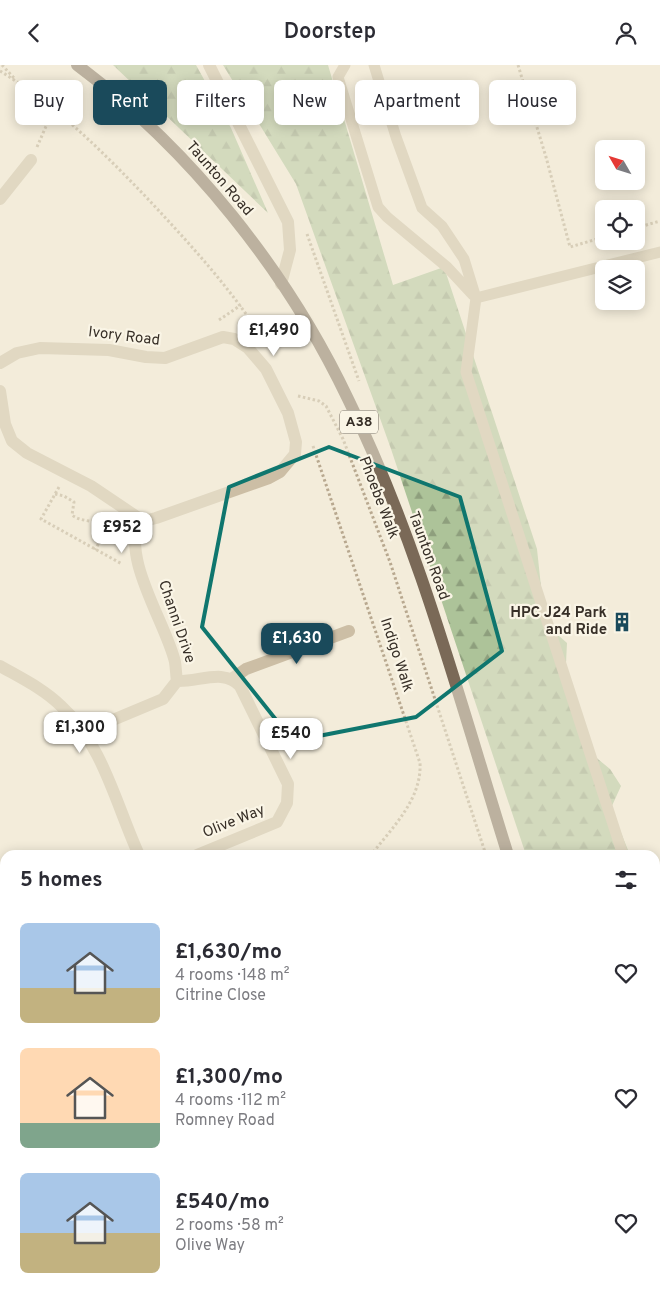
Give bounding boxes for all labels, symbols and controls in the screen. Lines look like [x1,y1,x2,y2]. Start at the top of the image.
icon: back [20,19,48,47]
text: Doorstep [284,19,376,46]
icon: person [612,19,640,47]
chip: Buy [15,80,83,125]
chip: Rent [93,80,167,125]
chip: Filters [177,80,264,125]
chip: New [274,80,345,125]
chip: Apartment [355,80,479,125]
chip: House [489,80,576,125]
street label: Taunton Road [181,138,257,220]
north arrow [595,140,645,190]
map controls [595,140,645,310]
button: locate [595,200,645,250]
button: layers [595,260,645,310]
pin: £1,490 [233,315,315,357]
text: £1,490 [249,321,299,341]
street label: Ivory Road [87,323,161,351]
road number: A38 [340,411,378,433]
street label: Phoebe Walk [354,454,402,542]
street label: Taunton Road [403,509,453,603]
pin: £952 [92,511,152,554]
text: £952 [102,518,142,538]
street label: Channi Drive [153,578,199,666]
place label: HPC J24 Park and Ride [510,604,607,640]
building icon: HPC J24 Park and Ride [611,611,633,633]
street label: Indigo Walk [375,615,417,695]
pin: £1,630 [256,623,338,665]
text: £1,630 [272,629,322,649]
pin: £1,300 [39,711,121,754]
pin: £540 [261,717,321,760]
text: £1,300 [55,718,105,738]
text: £540 [271,724,311,744]
street label: Olive Way [200,801,268,843]
icon: filters [612,866,640,894]
text: 5 homes [20,867,103,894]
text: £1,630/mo [175,939,282,966]
icon: home [60,943,120,1003]
icon: heart [612,959,640,987]
text: 4 rooms · 148 m² [175,966,290,986]
text: Citrine Close [175,986,266,1006]
text: £1,300/mo [175,1064,283,1091]
icon: home [60,1068,120,1128]
icon: heart [612,1084,640,1112]
text: 4 rooms · 112 m² [175,1091,286,1111]
text: Romney Road [175,1111,275,1131]
text: £540/mo [175,1189,270,1216]
icon: home [60,1193,120,1253]
icon: heart [612,1209,640,1237]
text: 2 rooms · 58 m² [175,1216,284,1236]
text: Olive Way [175,1236,245,1256]

